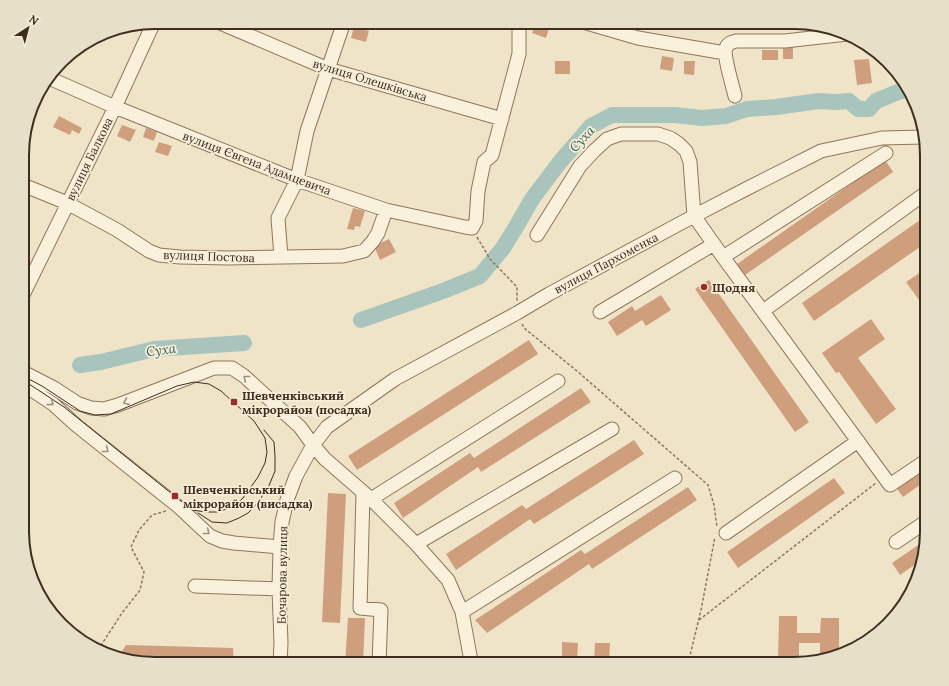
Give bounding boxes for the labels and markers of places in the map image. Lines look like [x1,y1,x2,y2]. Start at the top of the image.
place label: Щодня [712,280,755,295]
marker: Щодня [699,282,709,292]
place label: Шевченківський мікрорайон (посадка) [242,388,372,418]
marker: Шевченківський мікрорайон (посадка) [229,397,239,407]
place label: Шевченківський мікрорайон (висадка) [183,482,313,512]
marker: Шевченківський мікрорайон (висадка) [170,491,180,501]

